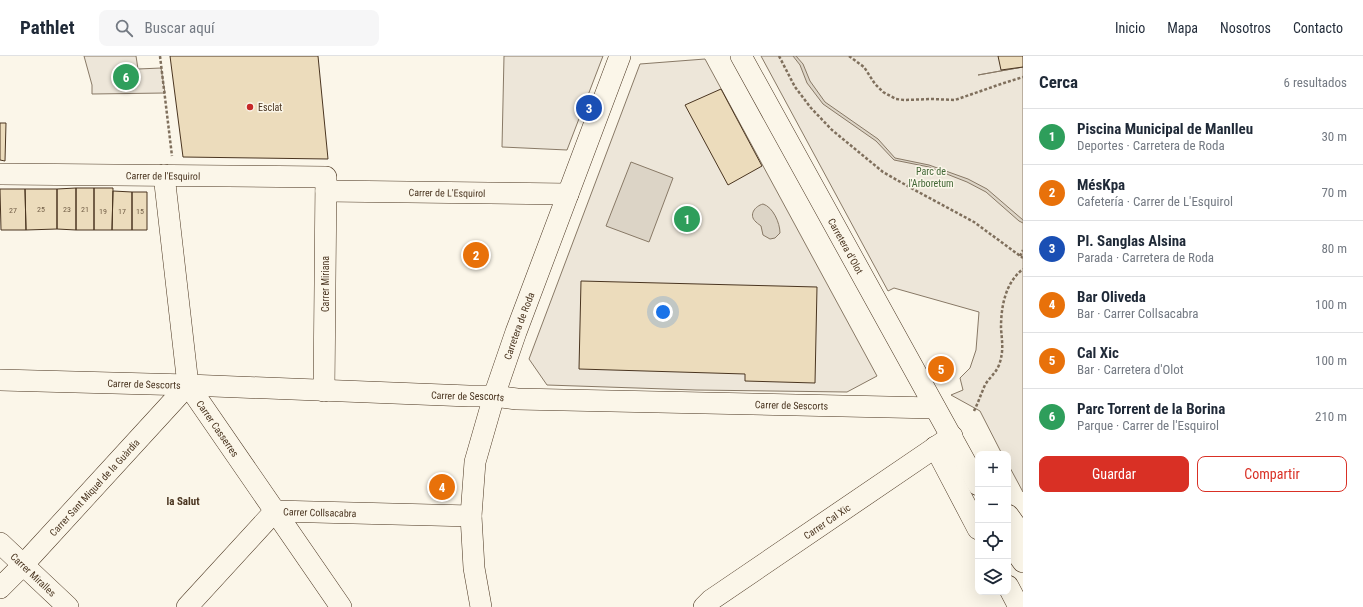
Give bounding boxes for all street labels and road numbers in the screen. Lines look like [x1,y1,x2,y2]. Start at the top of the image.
street label: Carrer de l'Esquirol [126,170,200,181]
street label: Carrer de L'Esquirol [408,187,486,198]
street label: Carretera d'Olot [826,216,866,276]
street label: Carrer Miriana [320,256,331,312]
street label: Carretera de Roda [501,290,536,361]
street label: Carrer de Sescorts [107,377,181,390]
street label: Carrer de Sescorts [431,389,505,403]
street label: Carrer Casserres [195,398,241,459]
street label: Carrer de Sescorts [755,399,829,411]
street label: Carrer Sant Miquel de la Guàrdia [47,436,142,538]
street label: Carrer Cal Xic [801,501,853,541]
street label: Carrer Collsacabra [283,506,357,519]
street label: Carrer Miralles [9,551,59,599]

